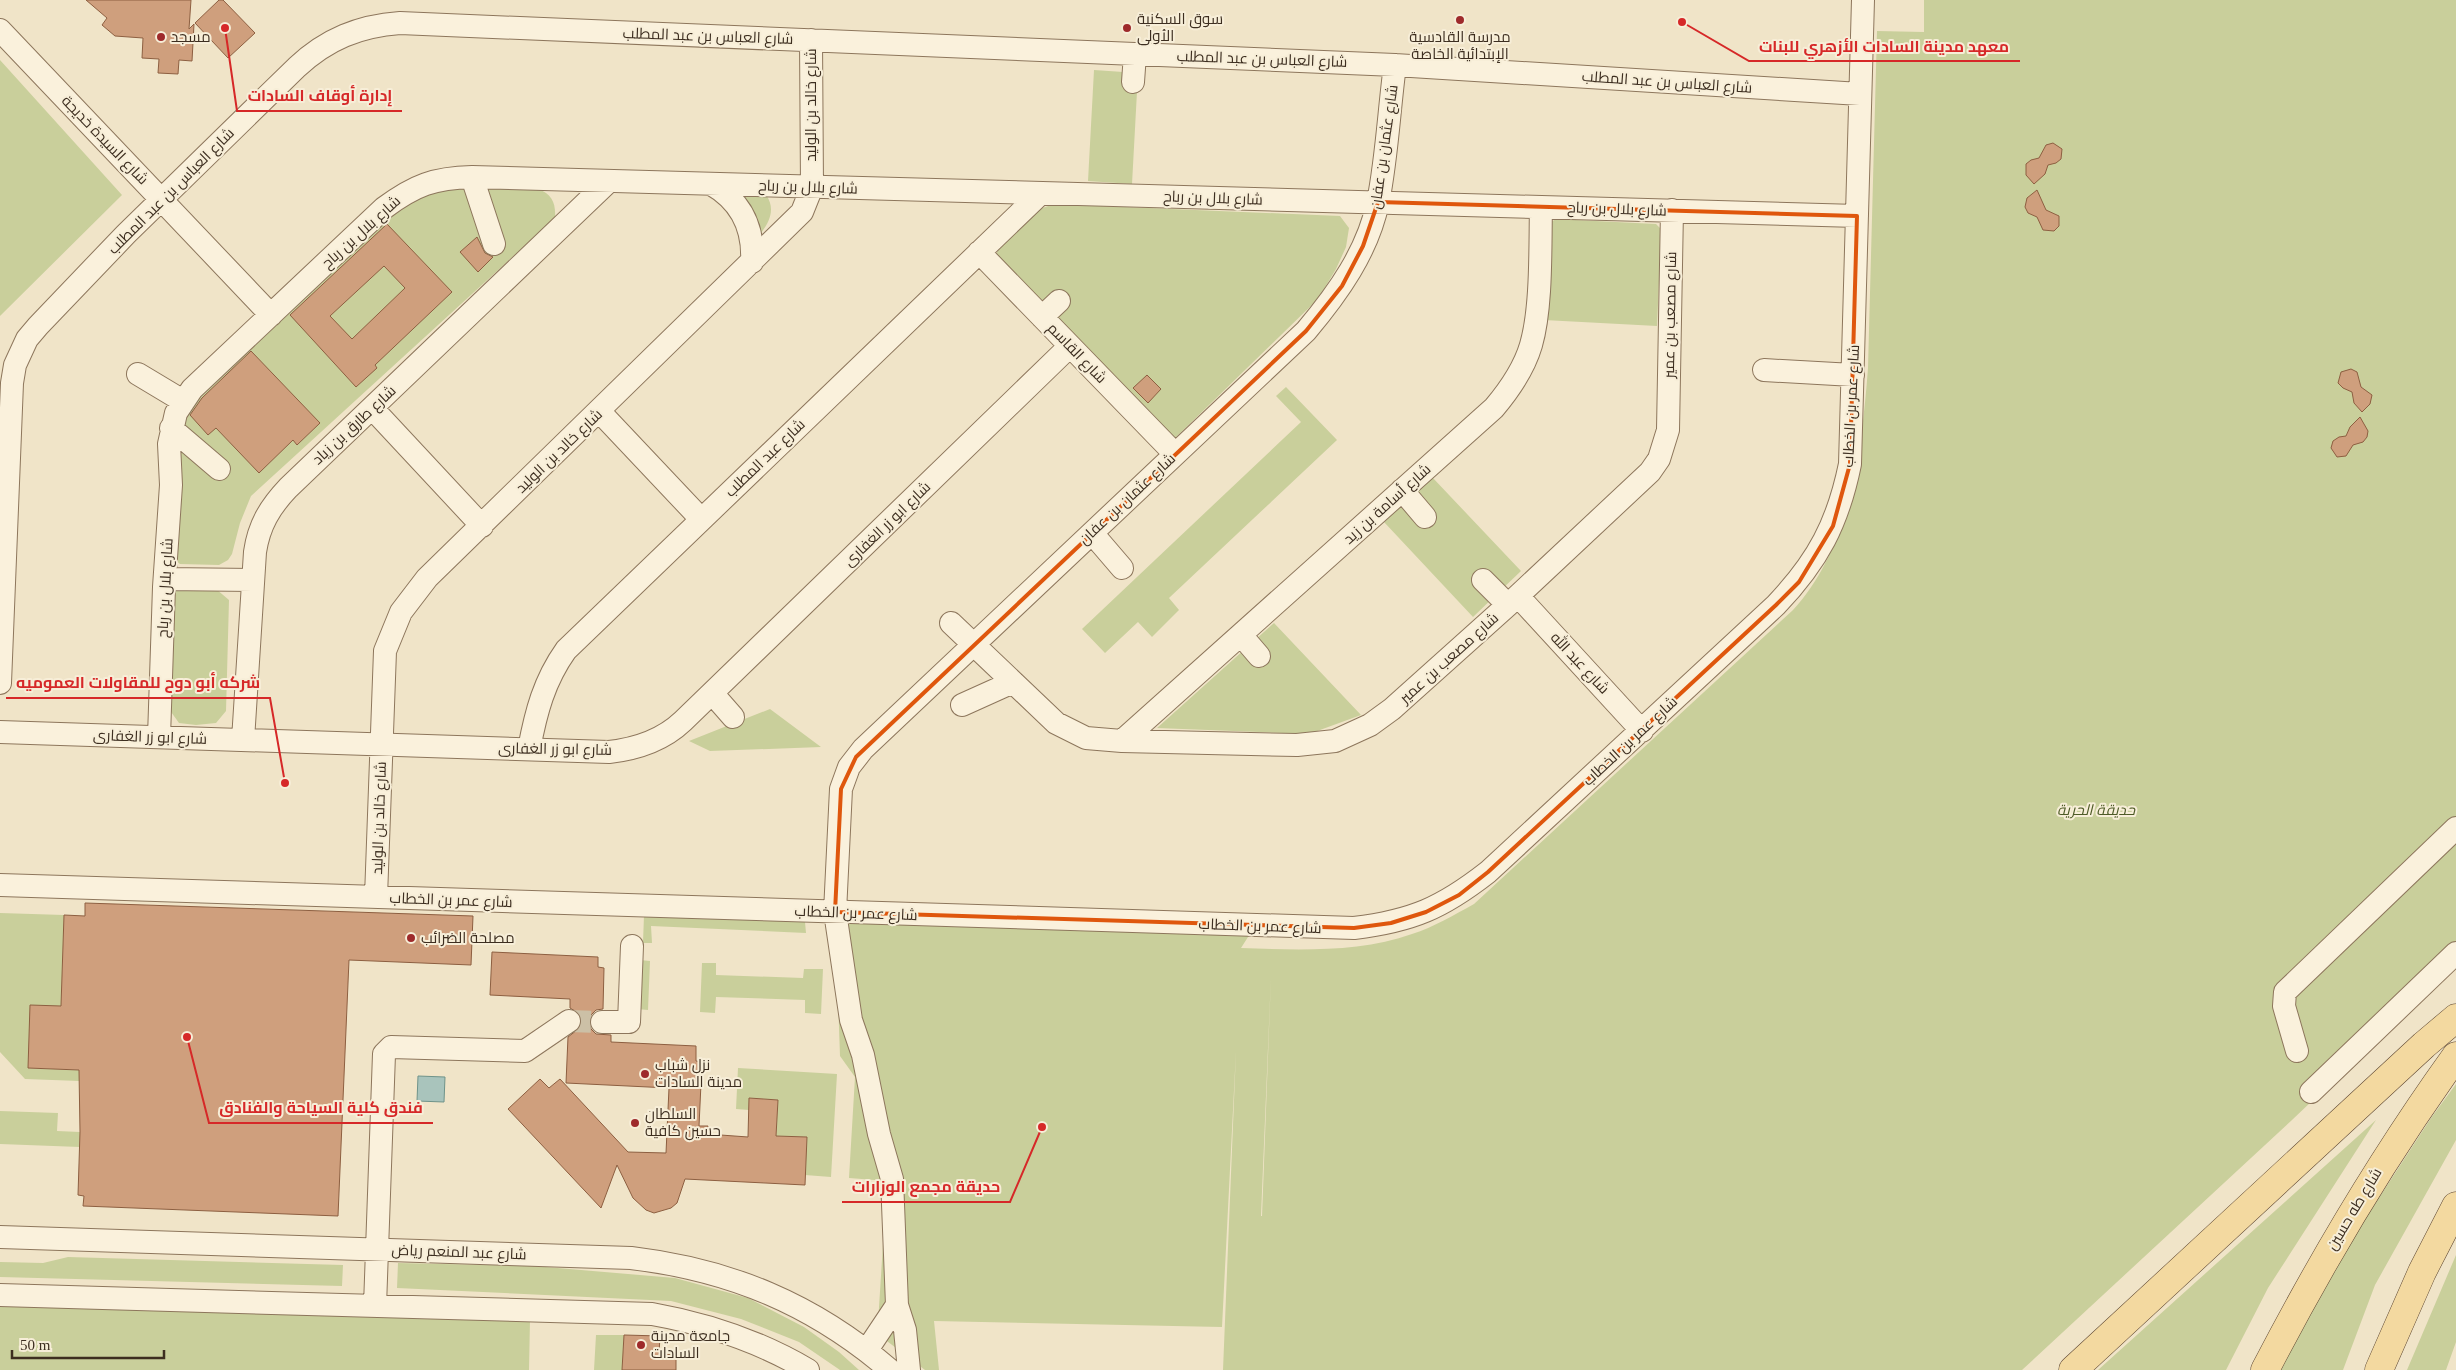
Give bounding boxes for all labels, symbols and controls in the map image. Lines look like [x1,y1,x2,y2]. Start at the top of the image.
place label: سوق السكنية الأولى [1137,11,1223,46]
marker: مدرسة القادسية الإبتدائية الخاصة [1454,14,1466,26]
marker: سوق السكنية الأولى [1121,22,1133,34]
street label: شارع العباس بن عبد المطلب [622,25,794,50]
place label: مسجد [171,29,211,45]
place label: مدرسة القادسية الإبتدائية الخاصة [1409,29,1511,63]
callout: معهد مدينة السادات الأزهري للبنات [1749,30,2020,61]
marker: مسجد [155,31,167,43]
text: معهد مدينة السادات الأزهري للبنات [1759,38,2009,59]
street label: شارع خالد بن الوليد [803,48,822,162]
street label: شارع العباس بن عبد المطلب [1176,48,1348,73]
street label: شارع العباس بن عبد المطلب [1581,68,1753,99]
callout: إدارة أوقاف السادات [237,80,402,111]
street label: شارع عثمان بن عفان [1367,84,1404,211]
text: إدارة أوقاف السادات [248,85,392,107]
street label: شارع السيدة خديجة [56,92,151,190]
street label: شارع العباس بن عبد المطلب [105,125,239,259]
street label: شارع بلال بن رباح [758,177,858,200]
street label: شارع بلال بن رباح [1163,188,1263,211]
street label: شارع بلال بن رباح [319,193,405,274]
street label: شارع بلال بن رباح [1567,199,1667,222]
street label: شارع مصعب بن عمير [1661,251,1682,380]
street label: شارع القاسم [1042,320,1110,388]
street label: شارع عمر بن الخطاب [1840,344,1865,468]
street label: شارع طارق بن زياد [309,382,401,470]
street label: شارع خالد بن الوليد [513,406,607,498]
street label: شارع عبد المطلب [722,416,810,502]
street label: شارع عثمان بن عفان [1076,450,1180,550]
street label: شارع أسامة بن زيد [1339,459,1436,549]
street label: شارع ابو زر الغفارى [840,479,936,572]
street label: شارع بلال بن رباح [154,538,179,638]
street label: شارع مصعب بن عمير [1396,610,1504,709]
street label: شارع عبد الله [1545,628,1614,699]
callout: شركه أبو دوح للمقاولات العموميه [6,667,270,698]
text: شركه أبو دوح للمقاولات العموميه [16,672,260,693]
street label: شارع عمر بن الخطاب [1580,693,1682,791]
street label: شارع ابو زر الغفارى [93,727,207,750]
street label: شارع ابو زر الغفارى [498,740,612,761]
street label: شارع خالد بن الوليد [369,761,392,875]
park label: حديقة الحرية [2057,802,2136,819]
street label: شارع عمر بن الخطاب [389,890,513,913]
street label: شارع عمر بن الخطاب [794,903,918,926]
street label: شارع عمر بن الخطاب [1198,916,1322,939]
place label: مصلحة الضرائب [421,930,515,947]
marker: مصلحة الضرائب [405,932,417,944]
place label: نزل شباب مدينة السادات [655,1057,742,1090]
marker: نزل شباب مدينة السادات [639,1068,651,1080]
callout: فندق كلية السياحة والفنادق [209,1092,433,1123]
text: فندق كلية السياحة والفنادق [219,1099,423,1117]
place label: السلطان حسين كافية [645,1106,721,1141]
marker: السلطان حسين كافية [629,1117,641,1129]
street label: شارع طه حسين [2323,1165,2387,1254]
callout: حديقة مجمع الوزارات [842,1171,1010,1202]
text: حديقة مجمع الوزارات [852,1178,1000,1197]
street label: شارع عبد المنعم رياض [391,1242,527,1265]
scale bar [12,1328,165,1360]
place label: جامعة مدينة السادات [651,1328,730,1361]
text: 50 m [20,1337,51,1353]
marker: جامعة مدينة السادات [635,1339,647,1351]

